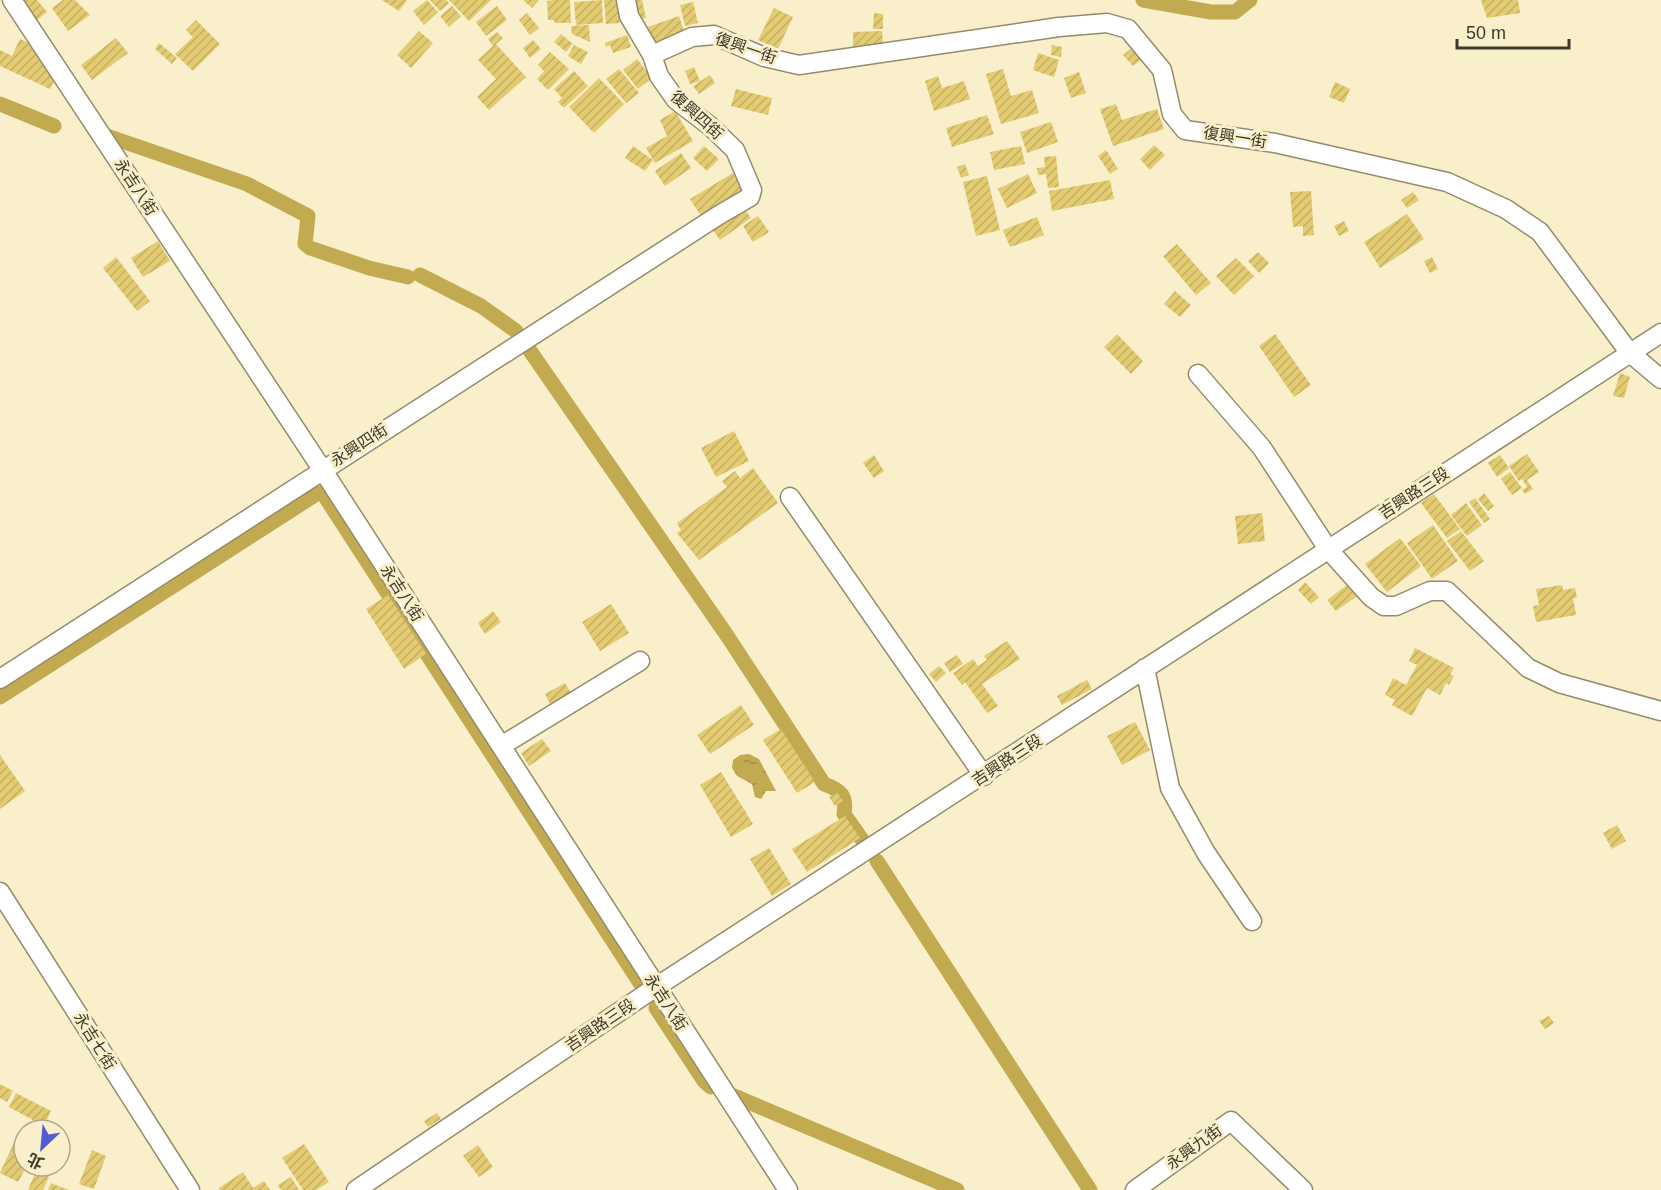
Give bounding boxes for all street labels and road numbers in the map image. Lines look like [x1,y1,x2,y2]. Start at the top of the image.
street label: 復興一街 [713,30,779,66]
street label: 復興四街 [668,87,726,143]
street label: 復興一街 [1202,124,1268,150]
street label: 永吉八街 [111,156,161,218]
street label: 永興四街 [328,420,390,470]
street label: 吉興路三段 [1376,464,1452,522]
street label: 永吉八街 [377,562,427,624]
street label: 吉興路三段 [969,731,1045,789]
street label: 永吉八街 [641,971,691,1033]
street label: 吉興路三段 [562,996,638,1054]
street label: 永吉七街 [71,1009,119,1073]
street label: 永興九街 [1163,1121,1225,1173]

